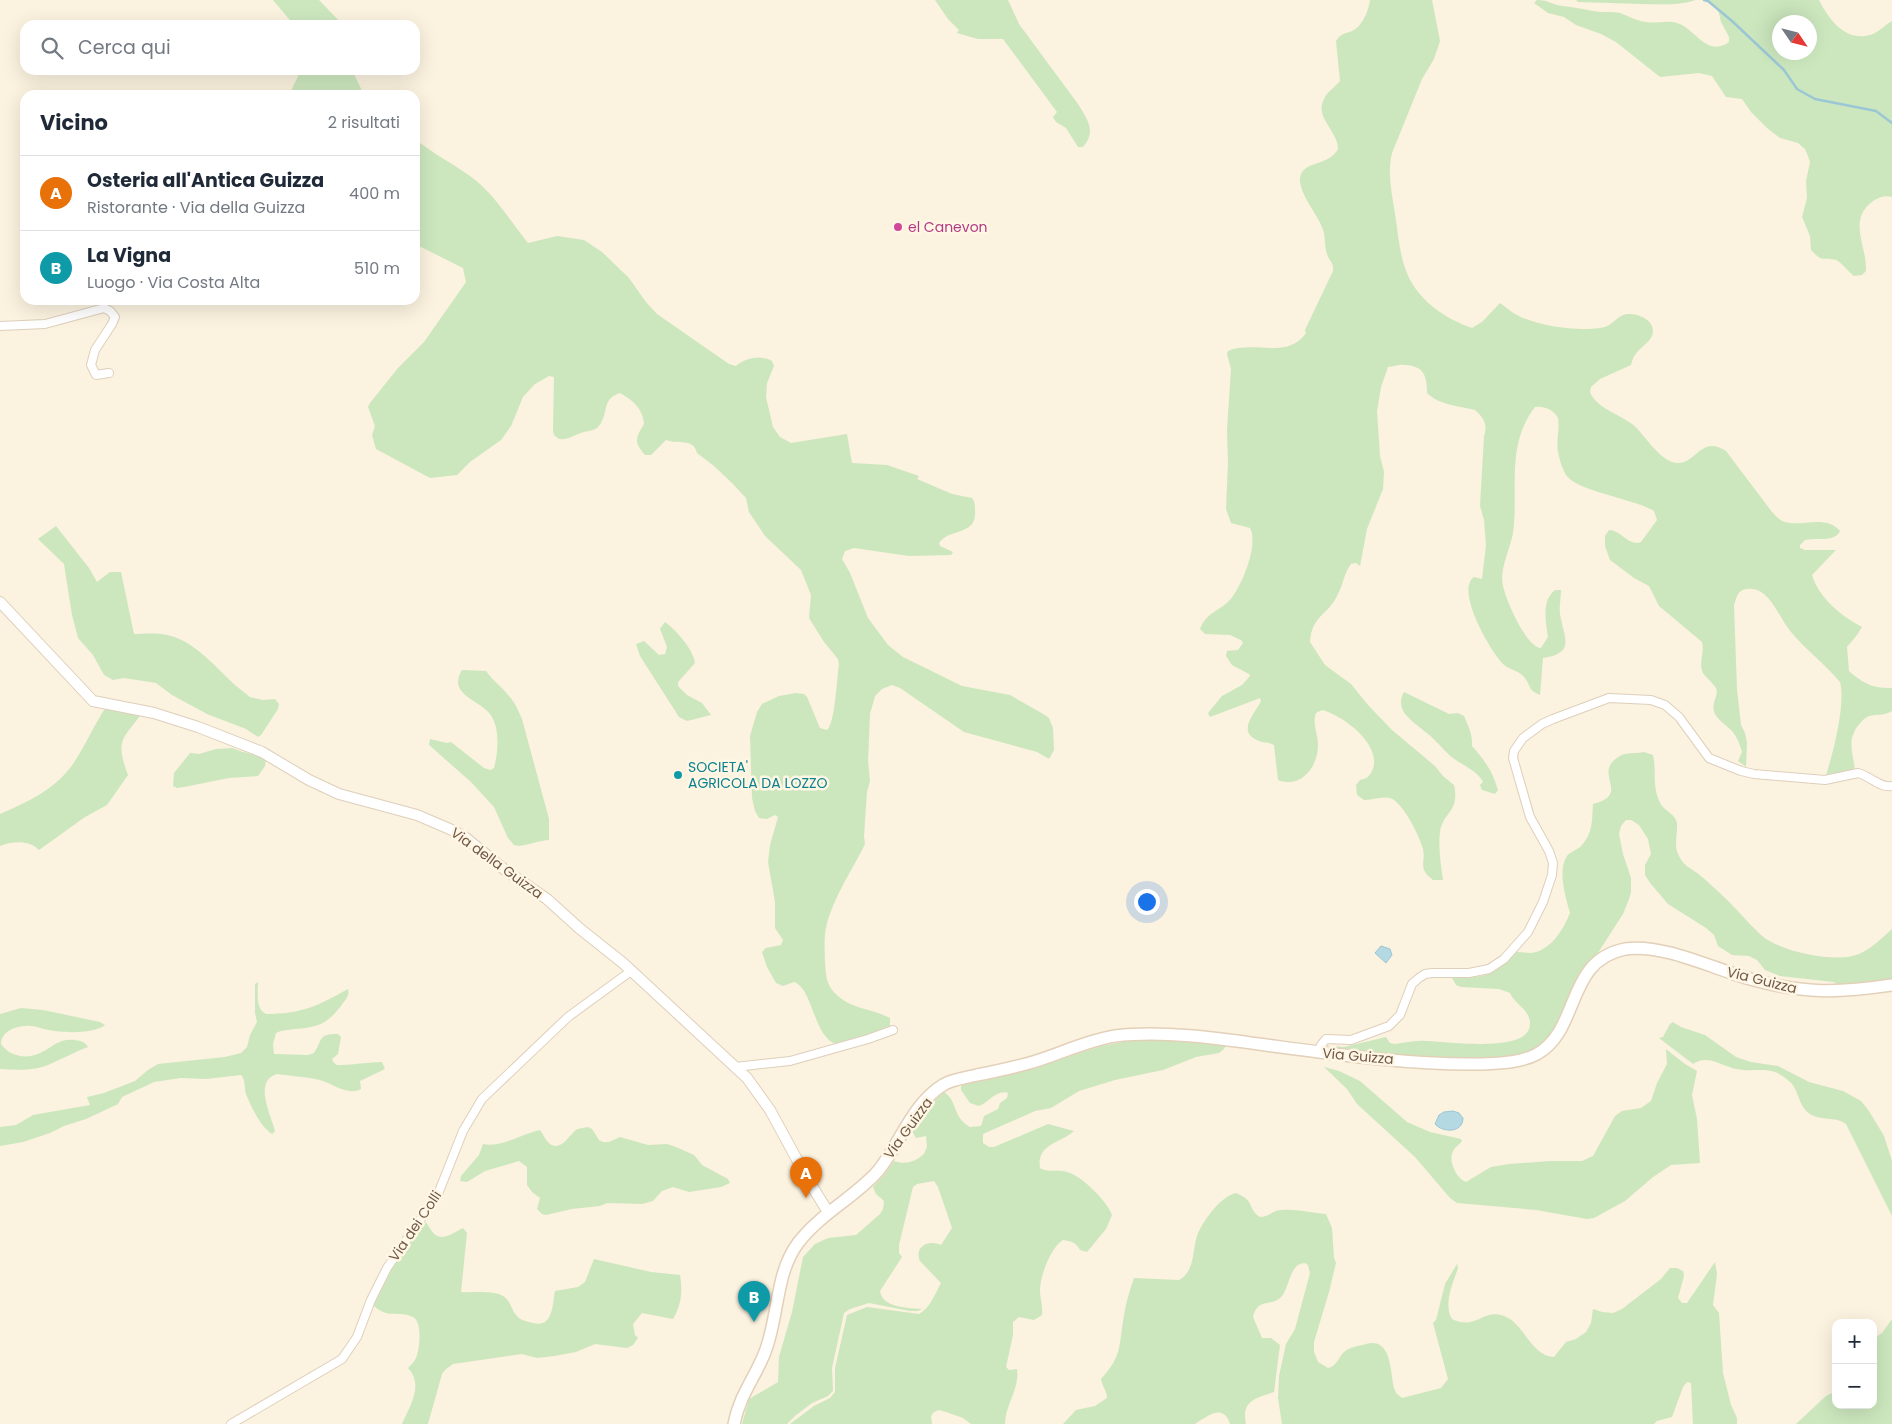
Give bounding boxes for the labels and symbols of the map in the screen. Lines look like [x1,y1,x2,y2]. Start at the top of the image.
north arrow [1772,15,1817,60]
place label: el Canevon [908,217,988,237]
marker: el Canevon [892,221,904,233]
place label: SOCIETA' AGRICOLA DA LOZZO [688,757,828,793]
marker: SOCIETA' AGRICOLA DA LOZZO [672,769,684,781]
street label: Via della Guizza [447,823,547,903]
your location [1134,889,1160,915]
street label: Via Guizza [1725,962,1799,998]
street label: Via Guizza [1321,1043,1395,1069]
street label: Via Guizza [879,1093,937,1163]
pin: A [790,1157,822,1198]
street label: Via dei Colli [384,1187,446,1265]
pin: B [738,1281,770,1322]

